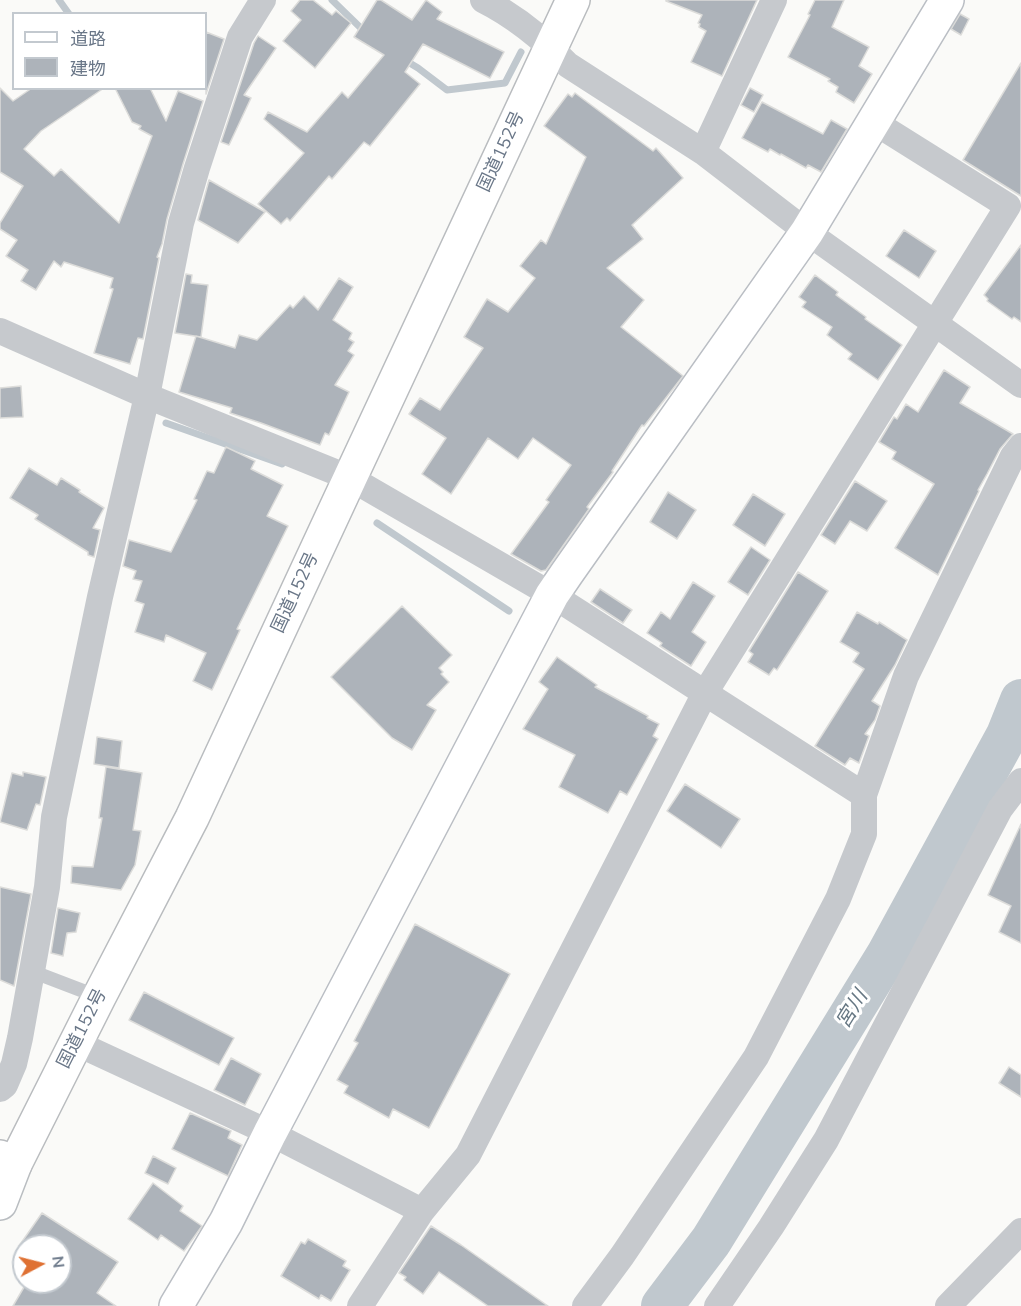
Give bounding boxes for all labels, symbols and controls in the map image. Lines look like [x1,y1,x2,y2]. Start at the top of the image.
legend [12,12,207,90]
text: 道路 [70,27,106,51]
text: 建物 [70,57,106,81]
street label: 国道152号 [474,108,530,196]
street label: 国道152号 [268,549,324,637]
street label: 国道152号 [54,986,112,1072]
water label: 宮川 [832,987,874,1033]
north arrow [12,1234,72,1294]
text: N [46,1255,70,1269]

